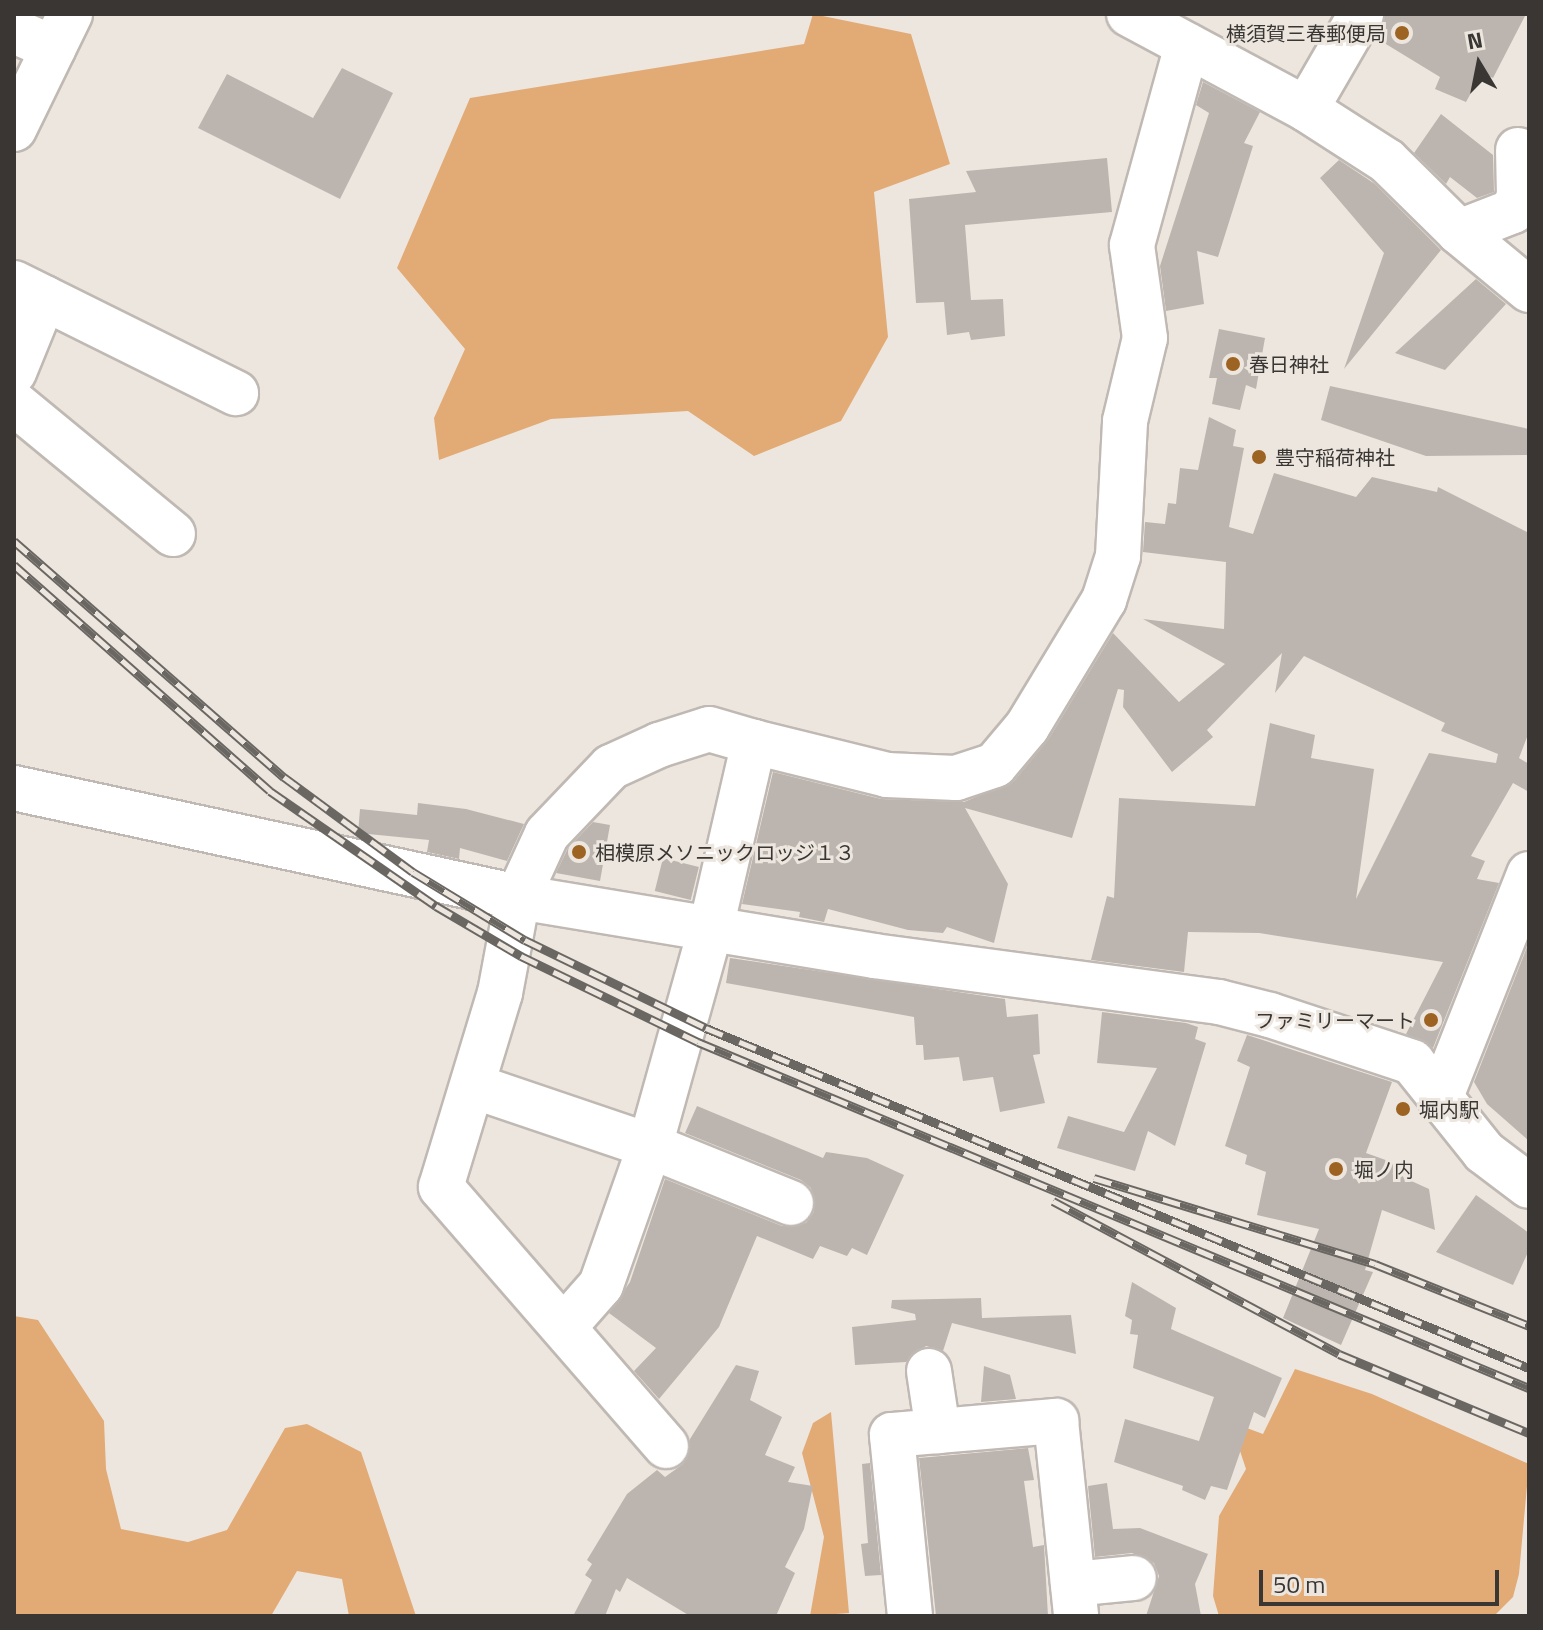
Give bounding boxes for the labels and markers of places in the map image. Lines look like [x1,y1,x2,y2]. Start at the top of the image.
place label: 横須賀三春郵便局 [1226,21,1386,45]
marker: 横須賀三春郵便局 [1393,24,1411,42]
place label: 春日神社 [1249,352,1329,376]
marker: 春日神社 [1224,355,1242,373]
place label: 豊守稲荷神社 [1275,445,1395,469]
marker: 豊守稲荷神社 [1250,448,1268,466]
place label: 相模原メソニックロッジ１３ [595,840,855,864]
marker: 相模原メソニックロッジ１３ [570,843,588,861]
place label: ファミリーマート [1255,1008,1415,1032]
marker: ファミリーマート [1422,1011,1440,1029]
place label: 堀内駅 [1419,1097,1479,1121]
marker: 堀内駅 [1394,1100,1412,1118]
place label: 堀ノ内 [1354,1157,1414,1181]
marker: 堀ノ内 [1325,1158,1347,1180]

